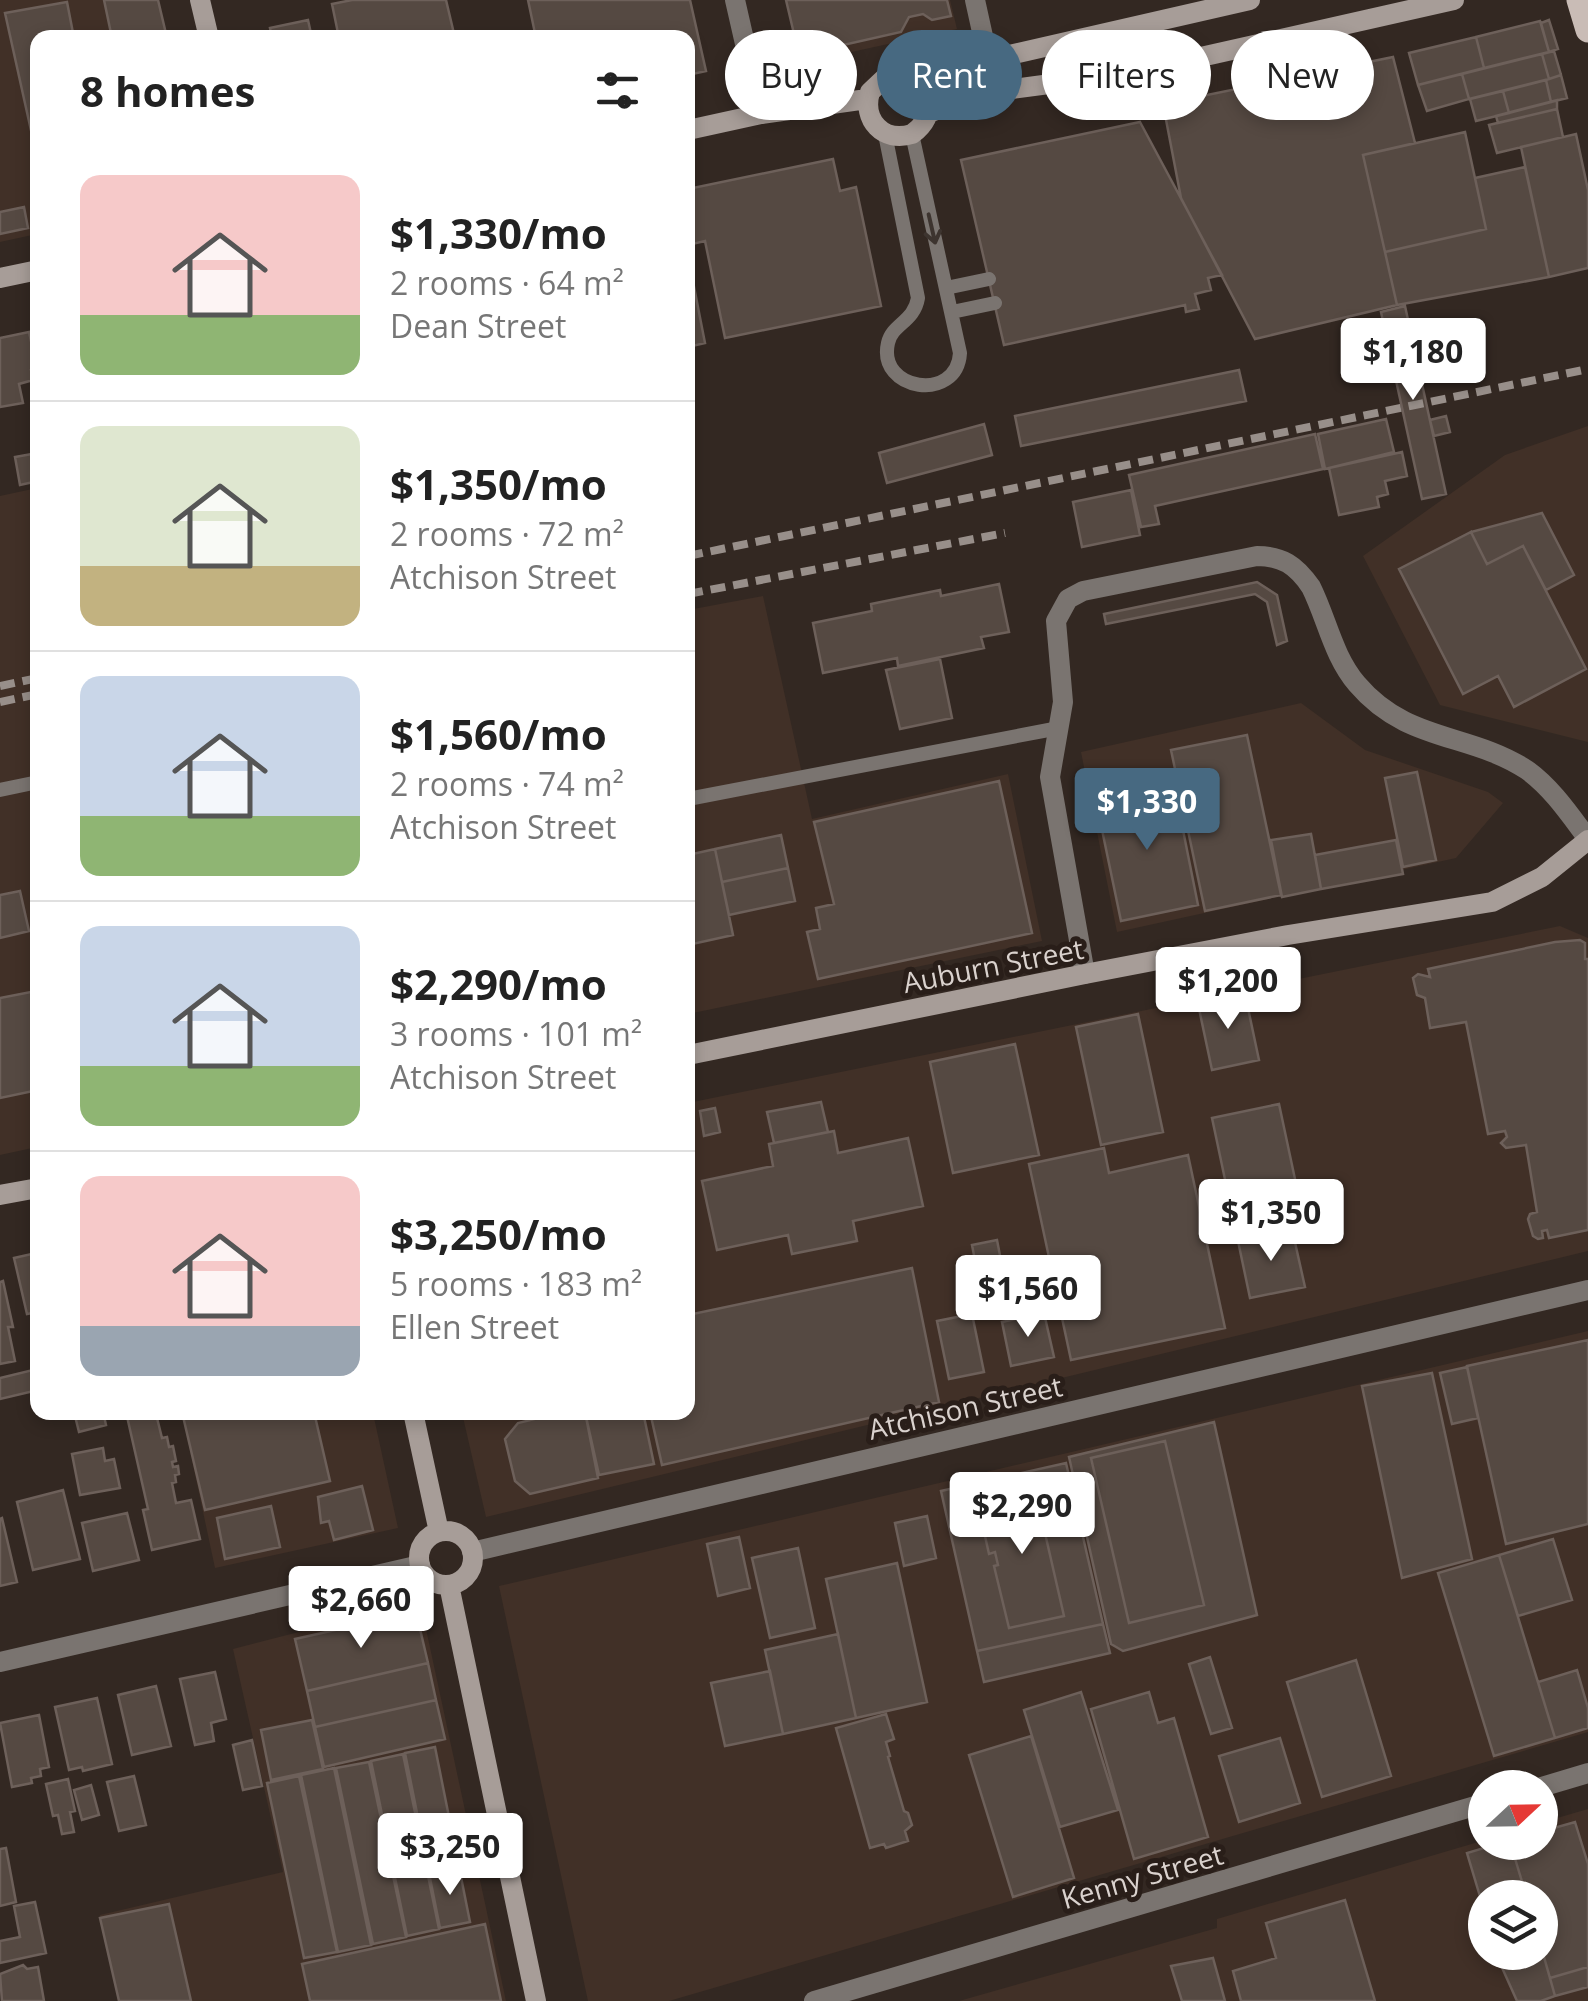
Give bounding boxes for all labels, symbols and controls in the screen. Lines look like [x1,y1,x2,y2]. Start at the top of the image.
chip: Buy [725,30,857,120]
chip: Rent [877,30,1022,120]
chip: Filters [1042,30,1211,120]
chip: New [1231,30,1374,120]
text: 8 homes [80,62,255,119]
icon: filters [590,63,645,118]
text: $1,330/mo [390,204,607,261]
one-way arrow [924,212,942,244]
icon: home [160,215,280,335]
text: 2 rooms · 64 m² [390,261,624,304]
text: Dean Street [390,304,566,347]
pin: $1,180 [1332,318,1494,403]
text: $1,180 [1363,329,1463,372]
text: $1,350/mo [390,455,607,512]
icon: home [160,466,280,586]
text: 2 rooms · 72 m² [390,512,624,555]
text: Atchison Street [390,555,616,598]
text: $1,560/mo [390,705,607,762]
icon: home [160,716,280,836]
text: 2 rooms · 74 m² [390,762,624,805]
pin: $1,330 [1066,768,1228,853]
text: $1,330 [1097,779,1197,822]
text: Atchison Street [390,805,616,848]
street label: Auburn Street [899,929,1087,1001]
pin: $1,200 [1147,947,1309,1032]
text: $2,290/mo [390,955,607,1012]
text: $1,200 [1178,958,1278,1001]
icon: home [160,966,280,1086]
text: 3 rooms · 101 m² [390,1012,642,1055]
text: Atchison Street [390,1055,616,1098]
pin: $1,350 [1190,1179,1352,1264]
text: $1,350 [1221,1190,1321,1233]
text: $3,250/mo [390,1205,607,1262]
icon: home [160,1216,280,1336]
pin: $1,560 [947,1255,1109,1340]
text: 5 rooms · 183 m² [390,1262,642,1305]
text: $1,560 [978,1266,1078,1309]
text: Ellen Street [390,1305,559,1348]
street label: Atchison Street [864,1366,1066,1448]
pin: $2,290 [941,1472,1103,1557]
text: $2,290 [972,1483,1072,1526]
pin: $2,660 [280,1566,442,1651]
text: $2,660 [311,1577,411,1620]
north arrow [1468,1770,1558,1860]
map controls [1468,1770,1558,1970]
pin: $3,250 [369,1813,531,1898]
text: $3,250 [400,1824,500,1867]
street label: Kenny Street [1057,1835,1227,1917]
button: layers [1468,1880,1558,1970]

